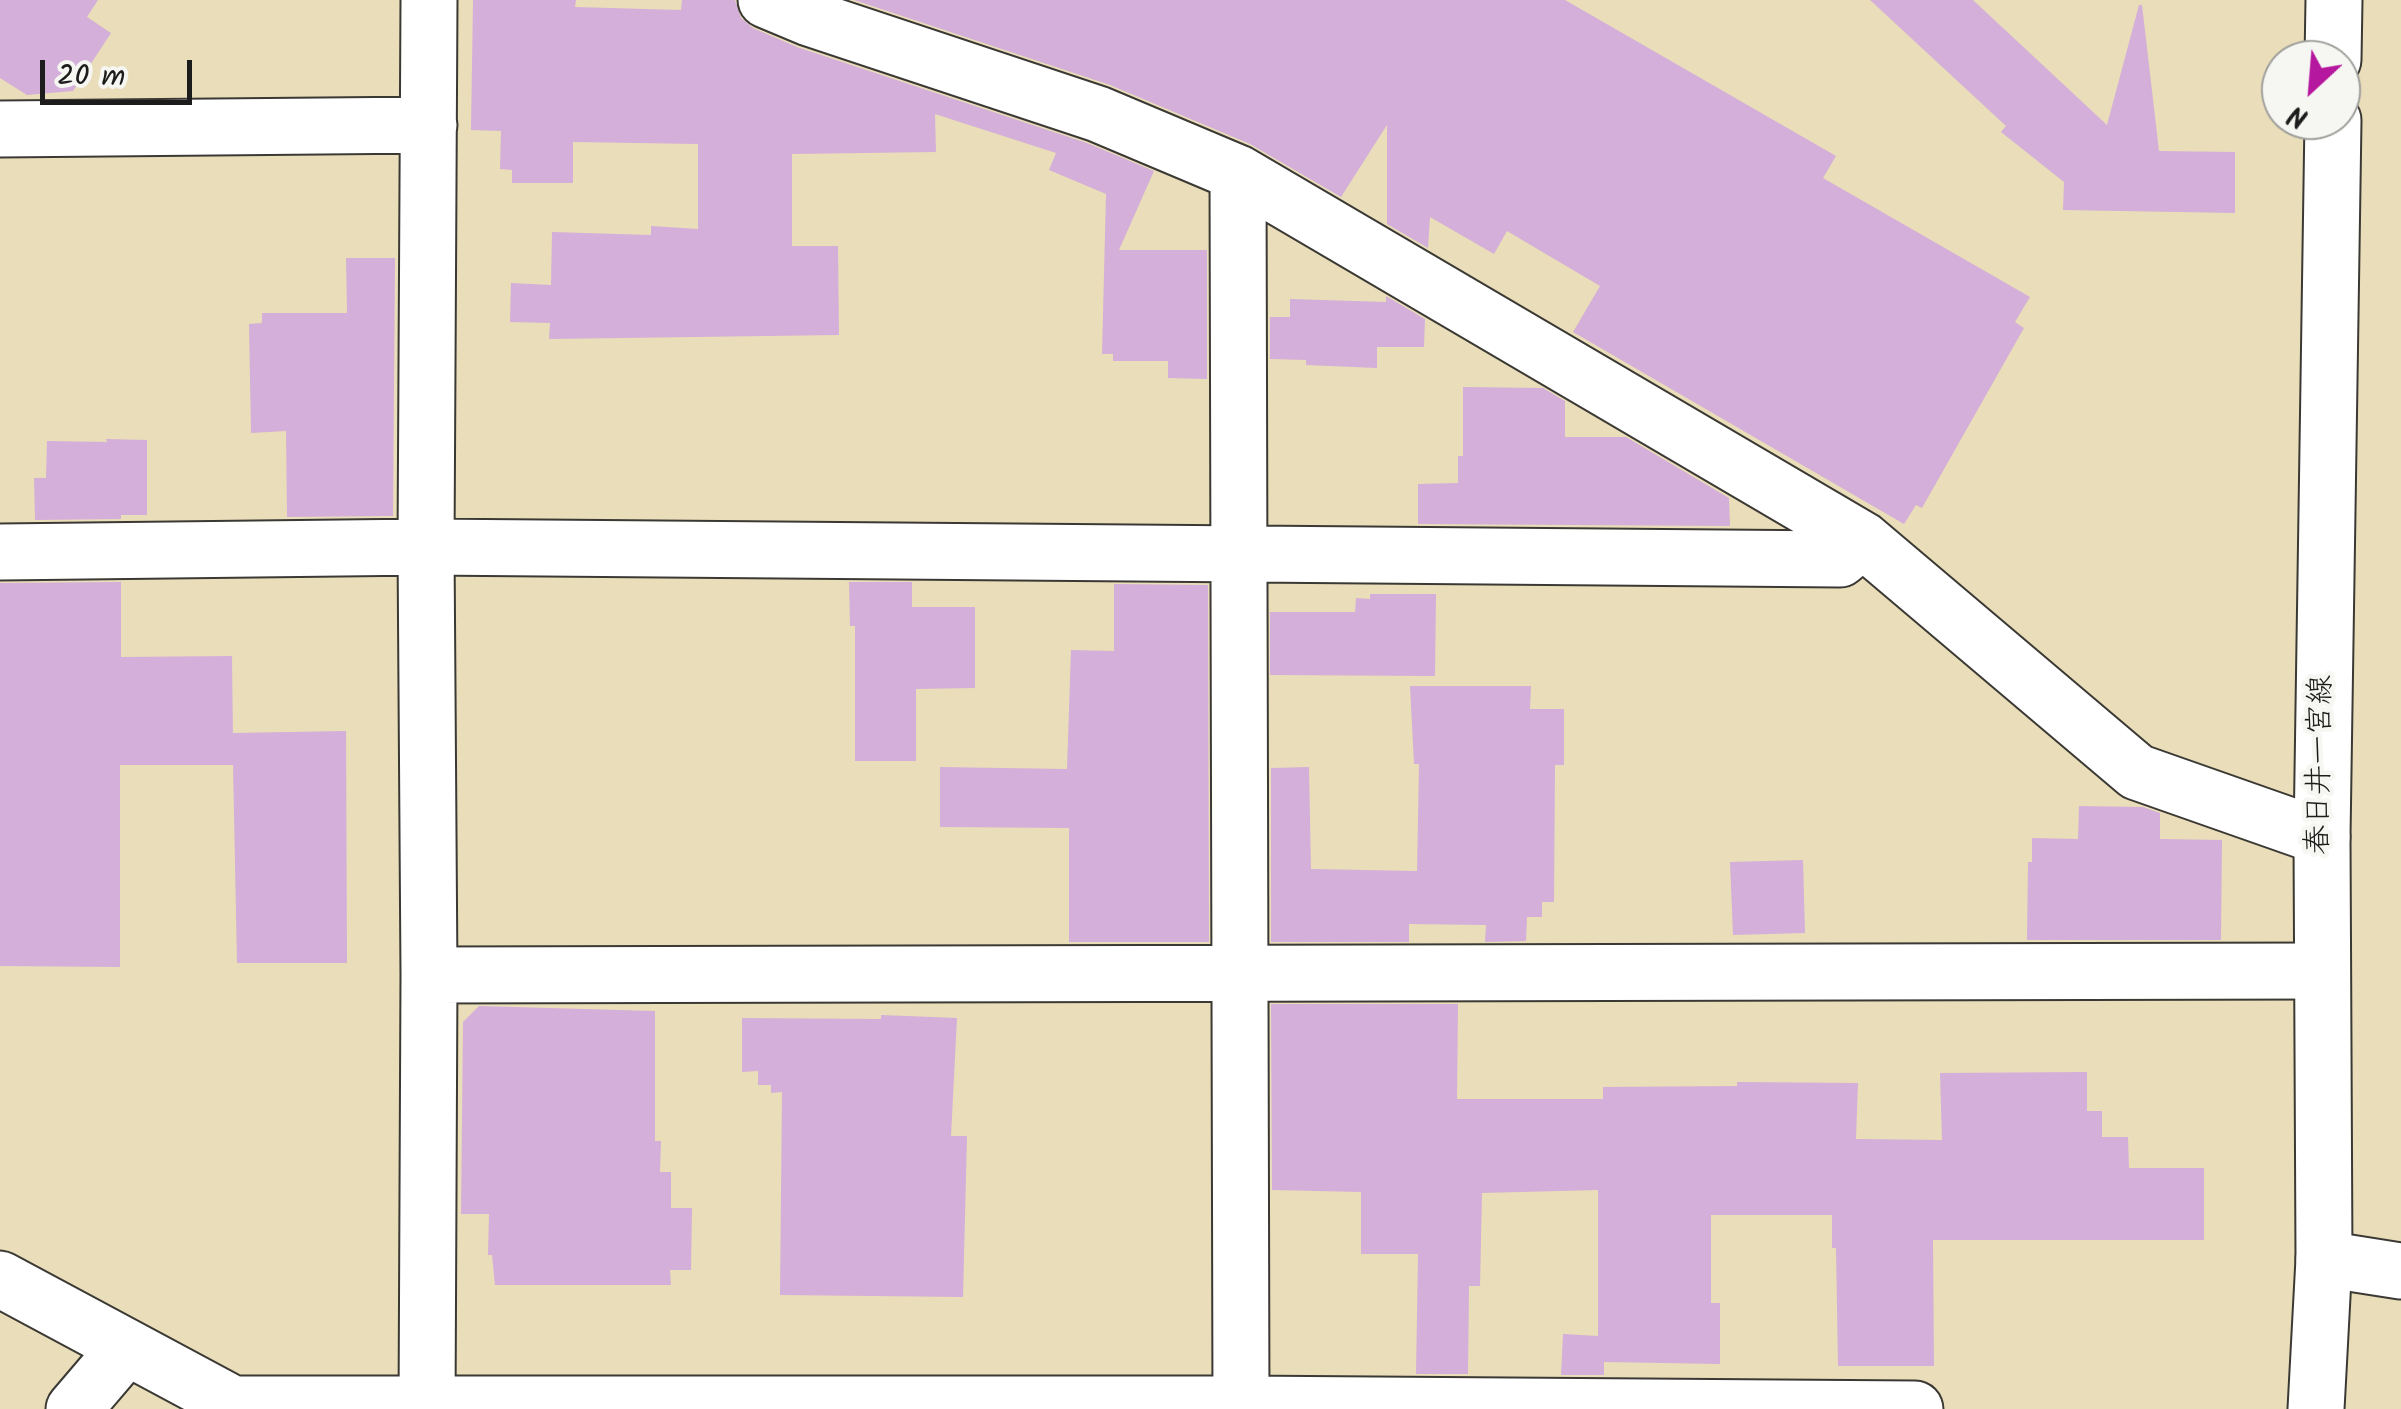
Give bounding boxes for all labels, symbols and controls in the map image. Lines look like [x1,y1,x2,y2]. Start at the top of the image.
scale bar [45,40,198,102]
north arrow [2261,40,2361,140]
text: 20 m [57,53,125,101]
text: N [2281,92,2316,140]
street label: 春日井一宮線 [2303,675,2343,855]

